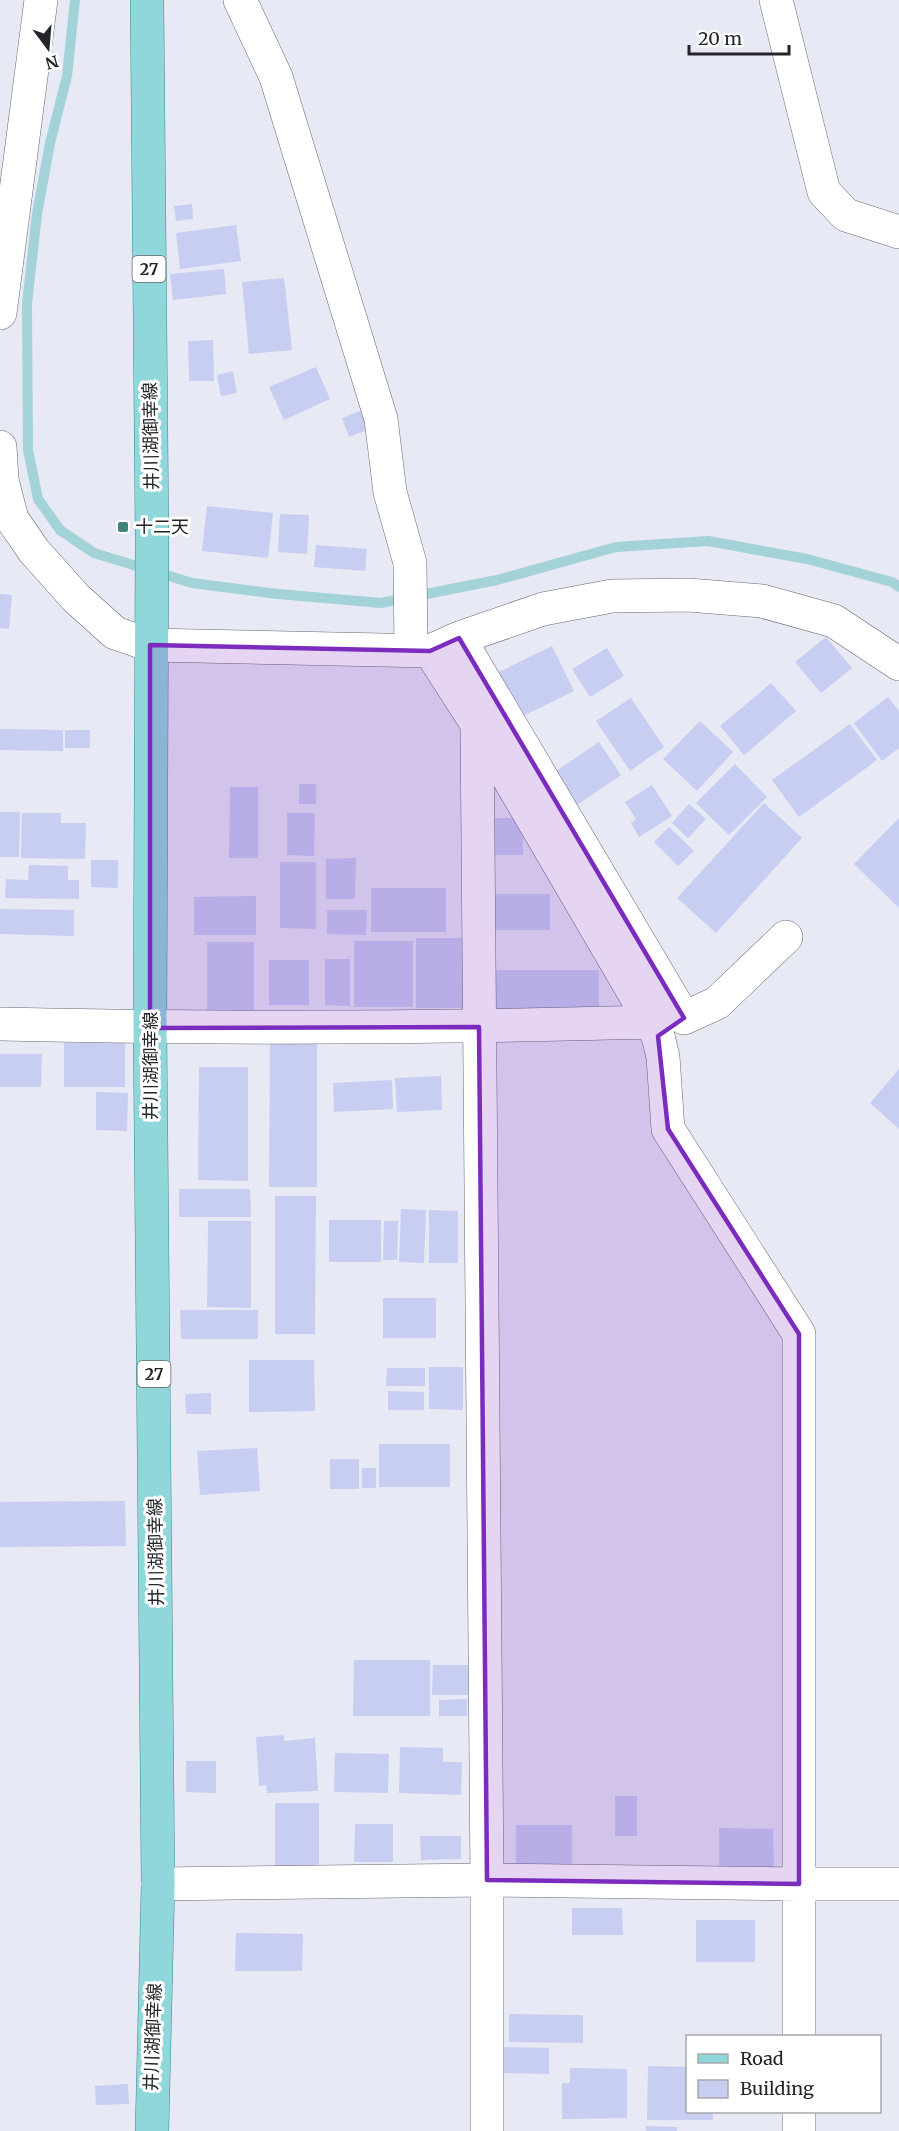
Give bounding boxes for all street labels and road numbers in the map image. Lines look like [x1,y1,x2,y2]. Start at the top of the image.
road number: 27 [132,256,166,282]
street label: 井川湖御幸線 [138,382,163,490]
street label: 井川湖御幸線 [139,1012,162,1120]
road number: 27 [138,1361,170,1387]
street label: 井川湖御幸線 [143,1498,168,1606]
street label: 井川湖御幸線 [139,1983,166,2091]

